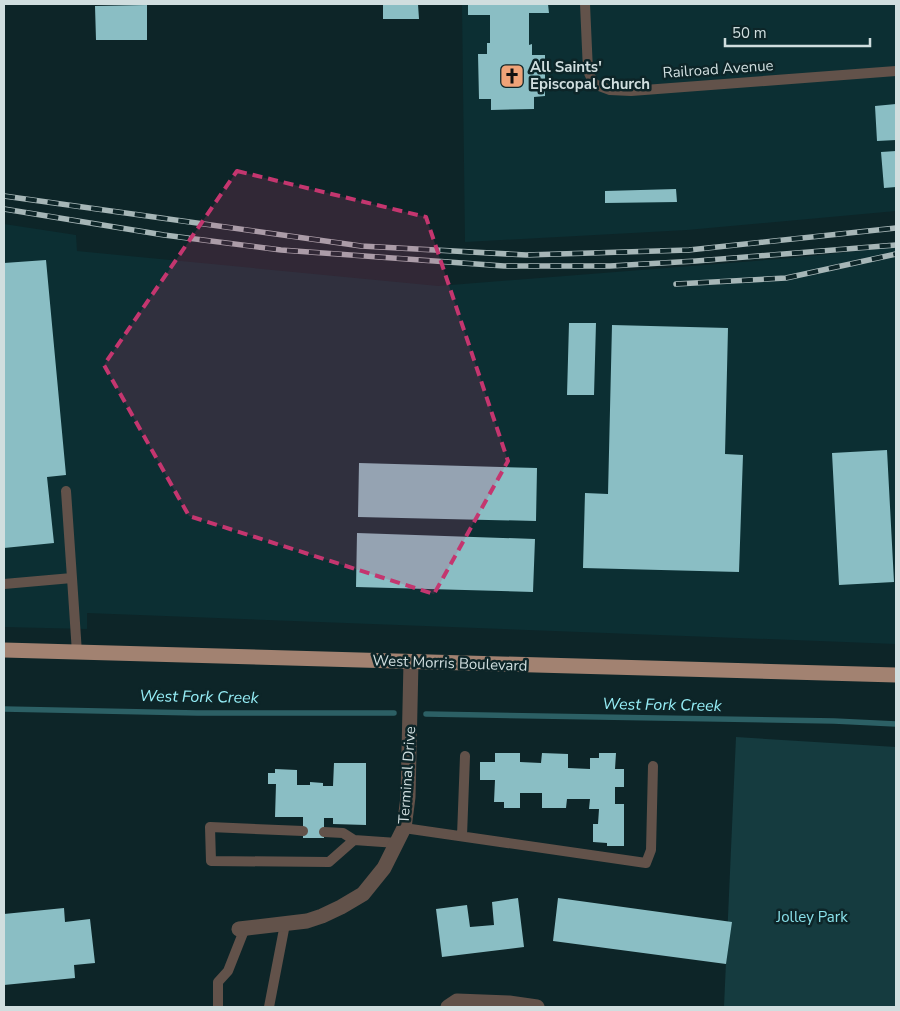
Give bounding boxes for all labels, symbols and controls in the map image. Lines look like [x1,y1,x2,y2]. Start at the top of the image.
scale bar [725,15,870,47]
text: 50 m [732,23,767,43]
street label: Railroad Avenue [662,55,774,83]
place label: All Saints' Episcopal Church [530,57,650,94]
church icon: All Saints' Episcopal Church [499,63,525,89]
street label: West Morris Boulevard [372,650,528,676]
water label: West Fork Creek [139,685,260,709]
water label: West Fork Creek [602,693,723,717]
street label: Terminal Drive [394,725,420,825]
park label: Jolley Park [775,907,848,927]

